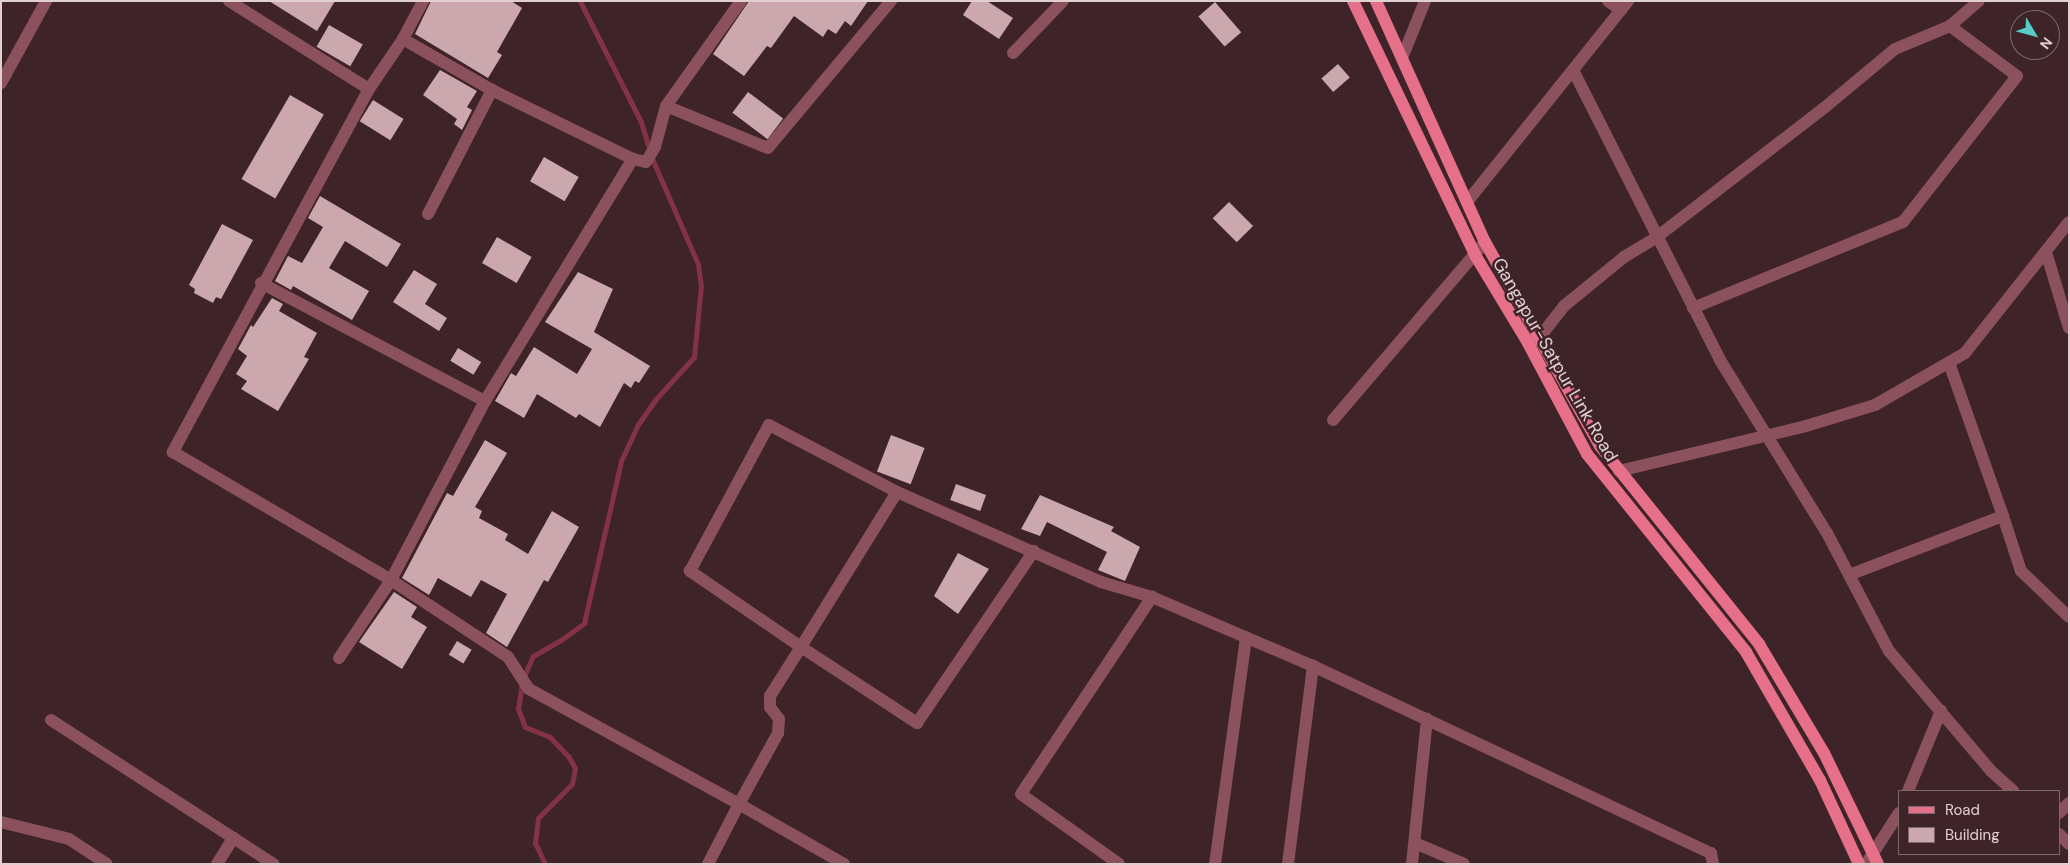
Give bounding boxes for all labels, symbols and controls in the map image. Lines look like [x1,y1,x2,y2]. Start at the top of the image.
north arrow [2010,10,2060,60]
text: N [2036,34,2056,53]
street label: Gangapur-Satpur Link Road [1488,254,1622,466]
legend [1898,790,2060,855]
text: Road [1945,800,1980,820]
text: Building [1945,825,2000,845]

